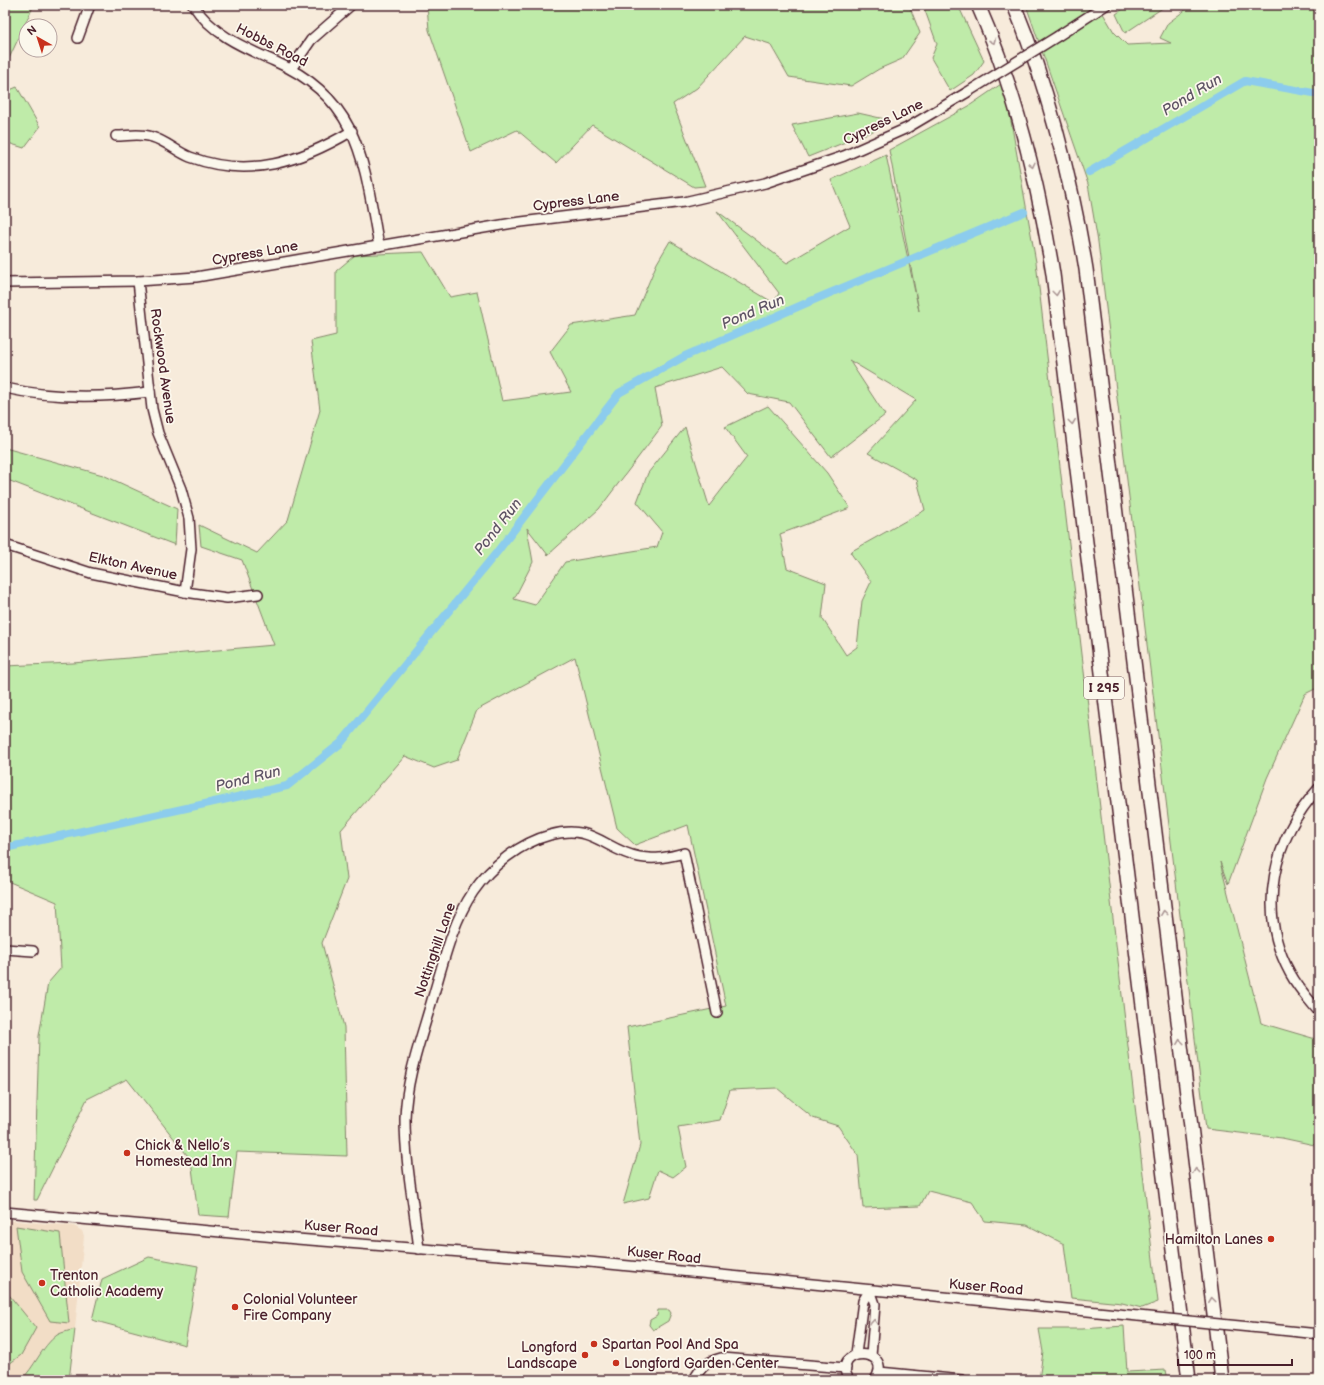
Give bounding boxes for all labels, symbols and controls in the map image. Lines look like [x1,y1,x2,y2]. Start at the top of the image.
north arrow [18,18,58,58]
street label: Hobbs Road [233,20,311,70]
text: N [25,23,39,38]
one-way arrow [988,37,996,44]
water label: Pond Run [1159,70,1225,120]
street label: Cypress Lane [840,95,926,149]
one-way arrow [1027,161,1036,168]
street label: Cypress Lane [532,187,620,215]
street label: Cypress Lane [211,237,299,269]
one-way arrow [1051,289,1060,296]
water label: Pond Run [719,290,787,334]
street label: Rockwood Avenue [146,307,180,425]
one-way arrow [1067,419,1076,425]
water label: Pond Run [470,495,526,559]
street label: Elkton Avenue [87,548,179,584]
road number: I 295 [1084,677,1124,699]
water label: Pond Run [213,762,283,796]
street label: Nottinghill Lane [411,900,459,1000]
one-way arrow [1160,910,1169,916]
one-way arrow [1175,1039,1184,1045]
place label: Chick & Nello’s Homestead Inn [135,1137,232,1170]
marker: Chick & Nello’s Homestead Inn [122,1148,132,1158]
one-way arrow [1191,1168,1200,1174]
street label: Kuser Road [303,1216,379,1240]
place label: Hamilton Lanes [1165,1231,1263,1248]
marker: Hamilton Lanes [1266,1234,1276,1244]
street label: Kuser Road [626,1243,702,1267]
place label: Trenton Catholic Academy [50,1267,164,1300]
street label: Kuser Road [948,1275,1024,1299]
marker: Trenton Catholic Academy [37,1278,47,1288]
place label: Colonial Volunteer Fire Company [243,1291,358,1324]
one-way arrow [1208,1297,1217,1303]
marker: Colonial Volunteer Fire Company [230,1302,240,1312]
one-way arrow [869,1319,878,1325]
place label: Spartan Pool And Spa [602,1336,739,1353]
place label: Longford Landscape [507,1339,577,1372]
marker: Spartan Pool And Spa [589,1339,599,1349]
scale bar [1178,1341,1292,1367]
text: 100 m [1184,1348,1216,1363]
marker: Longford Landscape [580,1350,590,1360]
place label: Longford Garden Center [624,1355,779,1372]
marker: Longford Garden Center [611,1358,621,1368]

